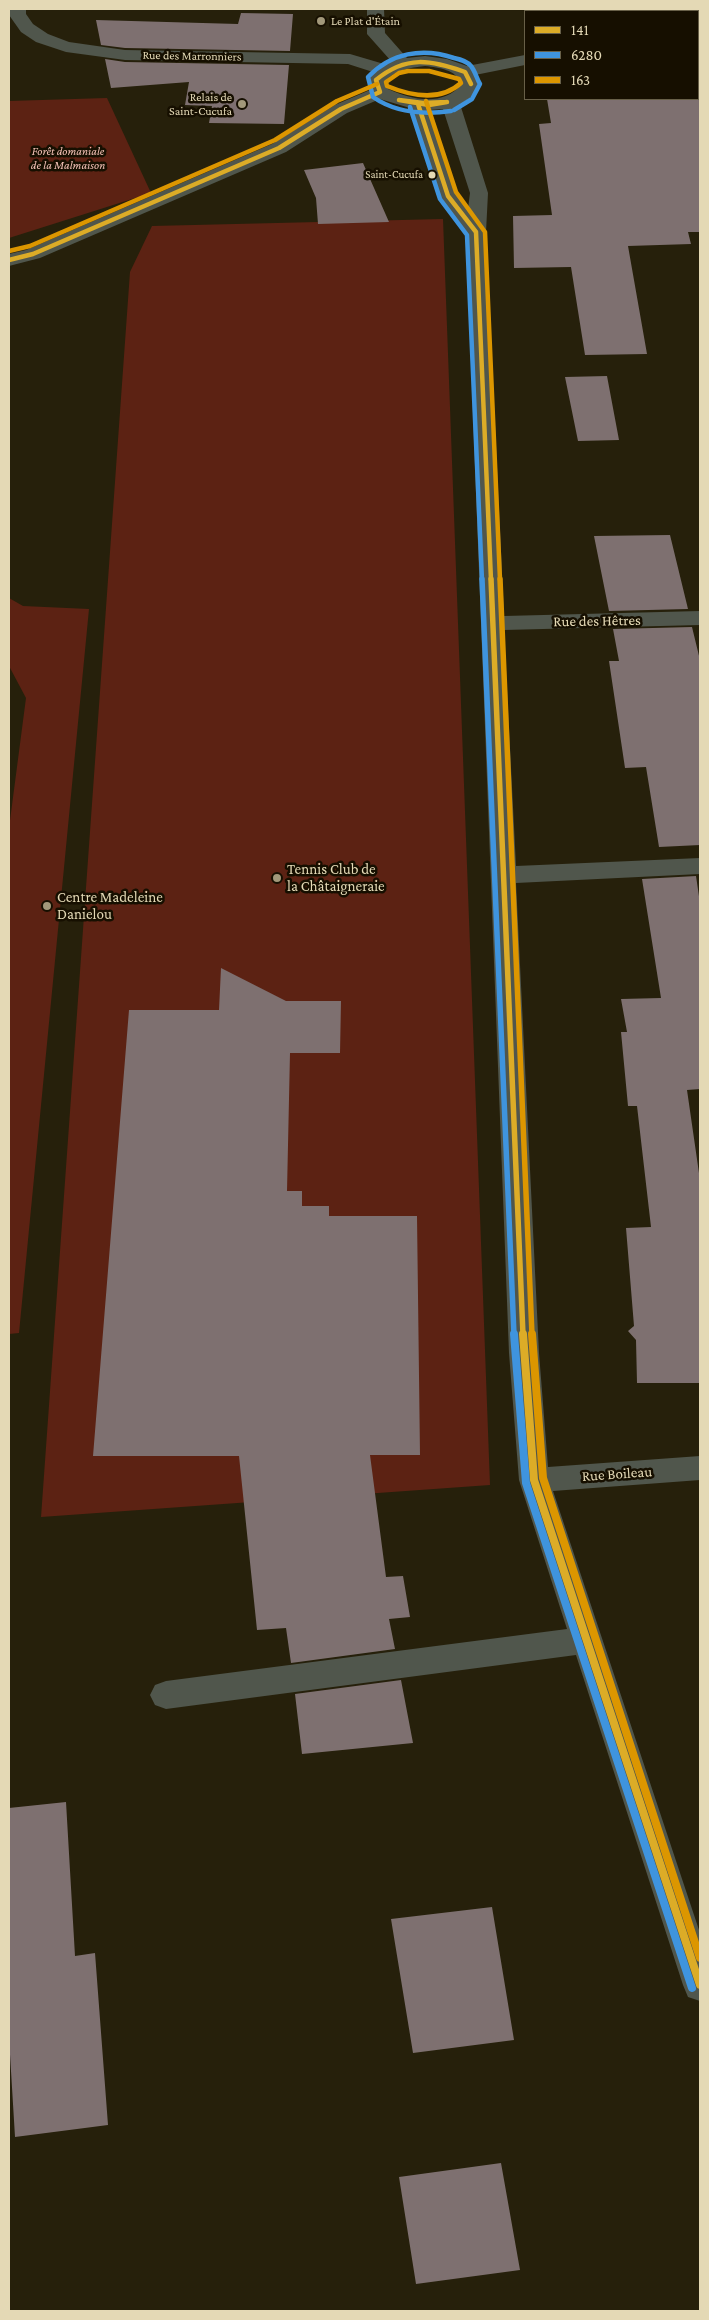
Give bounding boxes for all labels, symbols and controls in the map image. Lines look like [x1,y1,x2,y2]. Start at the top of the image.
legend [524,10,699,100]
place label: Le Plat d'Étain [331,14,400,28]
marker: Le Plat d'Étain [315,15,327,27]
text: 141 [571,22,589,38]
text: 6280 [571,47,602,63]
street label: Rue des Marronniers [142,48,242,64]
text: 163 [571,72,590,88]
place label: Relais de Saint-Cucufa [169,90,232,118]
marker: Relais de Saint-Cucufa [236,98,248,110]
park label: Forêt domaniale de la Malmaison [31,144,105,172]
place label: Saint-Cucufa [365,168,423,182]
marker: Saint-Cucufa [427,170,437,180]
street label: Rue des Hêtres [553,611,641,631]
place label: Tennis Club de la Châtaigneraie [287,860,385,895]
marker: Tennis Club de la Châtaigneraie [271,872,283,884]
place label: Centre Madeleine Danielou [57,888,163,923]
marker: Centre Madeleine Danielou [41,900,53,912]
street label: Rue Boileau [581,1463,653,1485]

